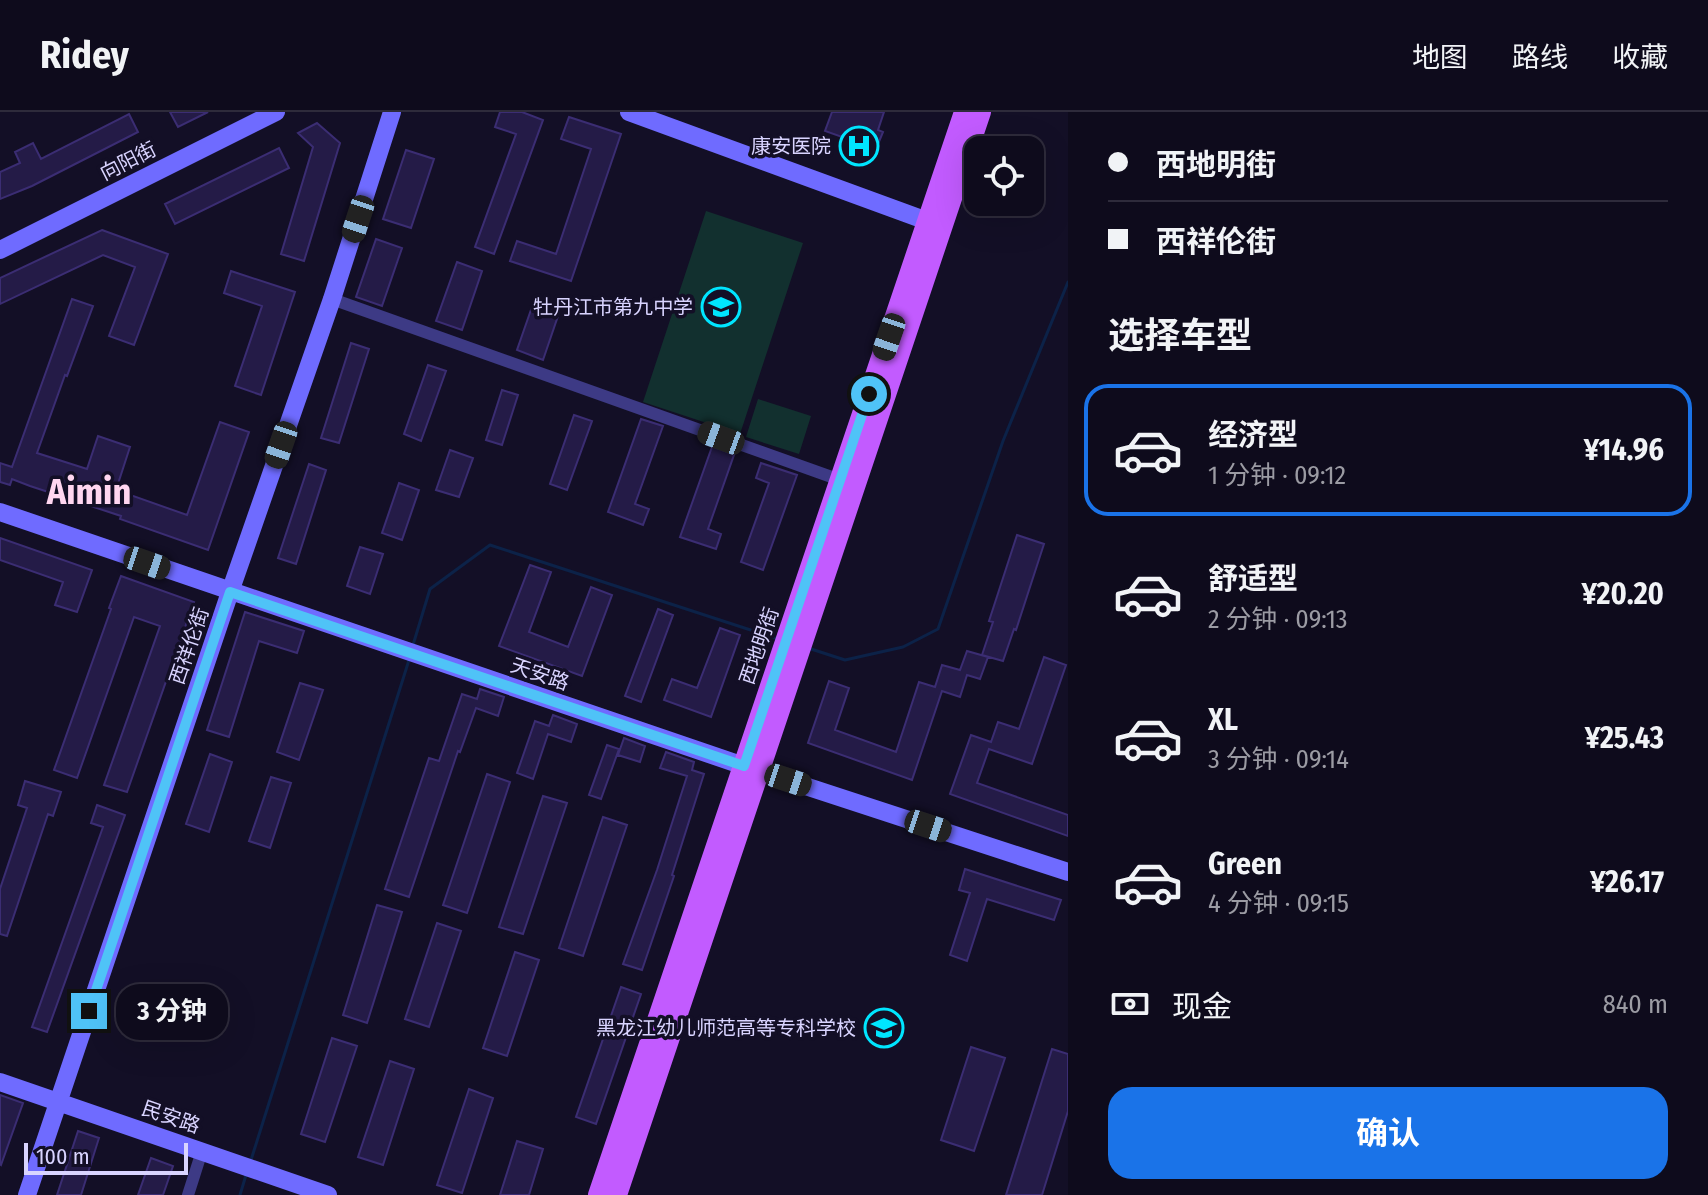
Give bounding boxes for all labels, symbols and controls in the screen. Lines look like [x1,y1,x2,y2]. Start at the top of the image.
text: Ridey [40,32,129,78]
text: 地图 [1412,41,1468,74]
text: 路线 [1512,41,1568,74]
text: 收藏 [1612,41,1668,74]
hospital icon: 康安医院 [838,125,880,167]
place label: 康安医院 [751,134,831,158]
map controls [964,136,1044,216]
button: locate [964,136,1044,216]
street label: 向阳街 [96,137,160,185]
text: 西地明街 [1156,147,1276,183]
car [339,192,377,246]
text: 西祥伦街 [1156,224,1276,260]
school or university icon: 牡丹江市第九中学 [700,286,742,328]
place label: 牡丹江市第九中学 [533,295,693,319]
car [870,310,908,364]
text: 选择车型 [1108,314,1252,358]
route start [851,376,887,412]
icon: car [1112,414,1184,486]
text: 经济型 [1208,417,1298,453]
car [262,418,300,472]
car [694,419,748,457]
text: ¥14.96 [1584,432,1664,468]
text: 1 分钟 · 09:12 [1208,460,1346,491]
district label: Aimin [46,470,131,514]
car [120,544,174,582]
icon: car [1112,558,1184,630]
text: 舒适型 [1208,561,1298,597]
text: ¥20.20 [1582,576,1664,612]
street label: 西祥伦街 [165,604,213,688]
street label: 西地明街 [735,604,783,688]
text: 2 分钟 · 09:13 [1208,604,1348,635]
street label: 天安路 [508,653,572,695]
icon: car [1112,702,1184,774]
text: XL [1208,702,1238,738]
text: ¥25.43 [1585,720,1664,756]
text: 3 分钟 · 09:14 [1208,744,1349,775]
car [761,761,815,799]
car [901,807,955,845]
icon: car [1112,846,1184,918]
text: Green [1208,846,1282,882]
text: ¥26.17 [1590,864,1664,900]
text: 4 分钟 · 09:15 [1208,888,1349,919]
icon: cash [1108,982,1152,1026]
callout: 3 分钟 [117,983,229,1039]
text: 现金 [1172,989,1232,1025]
text: 840 m [1603,989,1668,1020]
route end [71,993,107,1029]
text: 3 分钟 [137,996,207,1027]
school or university icon: 黑龙江幼儿师范高等专科学校 [863,1007,905,1049]
place label: 黑龙江幼儿师范高等专科学校 [596,1016,856,1040]
button: 确认 [1108,1087,1668,1179]
street label: 民安路 [139,1096,203,1138]
scale bar [24,1139,188,1175]
text: 100 m [36,1143,90,1170]

